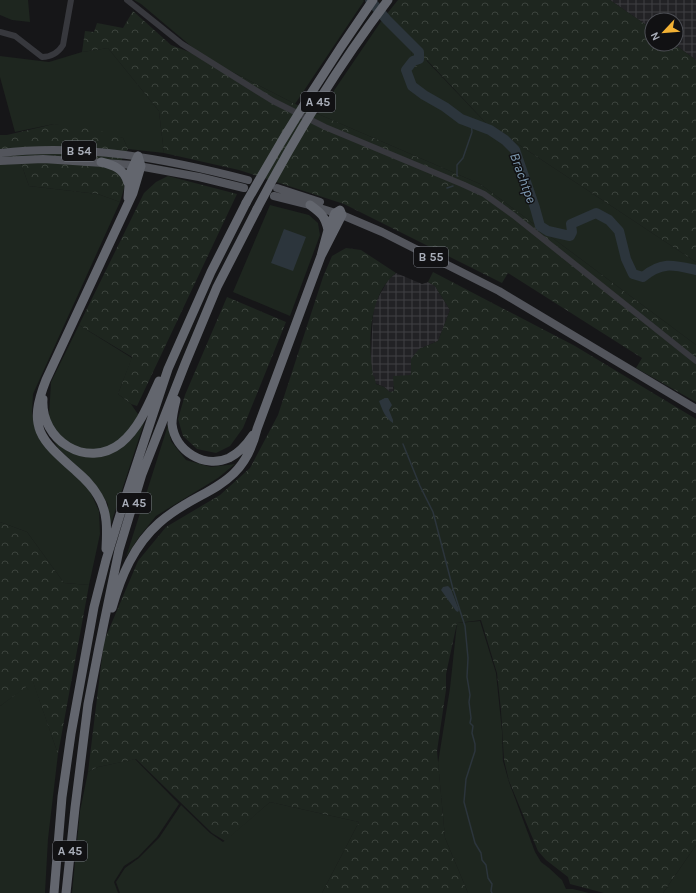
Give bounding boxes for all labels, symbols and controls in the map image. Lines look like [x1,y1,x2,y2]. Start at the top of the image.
north arrow [644,12,684,52]
text: N [648,30,663,43]
road number: A 45 [301,92,335,112]
road number: B 54 [62,141,96,161]
water label: Brachtpe [506,150,540,206]
road number: B 55 [414,247,448,267]
road number: A 45 [117,493,151,513]
road number: A 45 [53,841,87,861]

